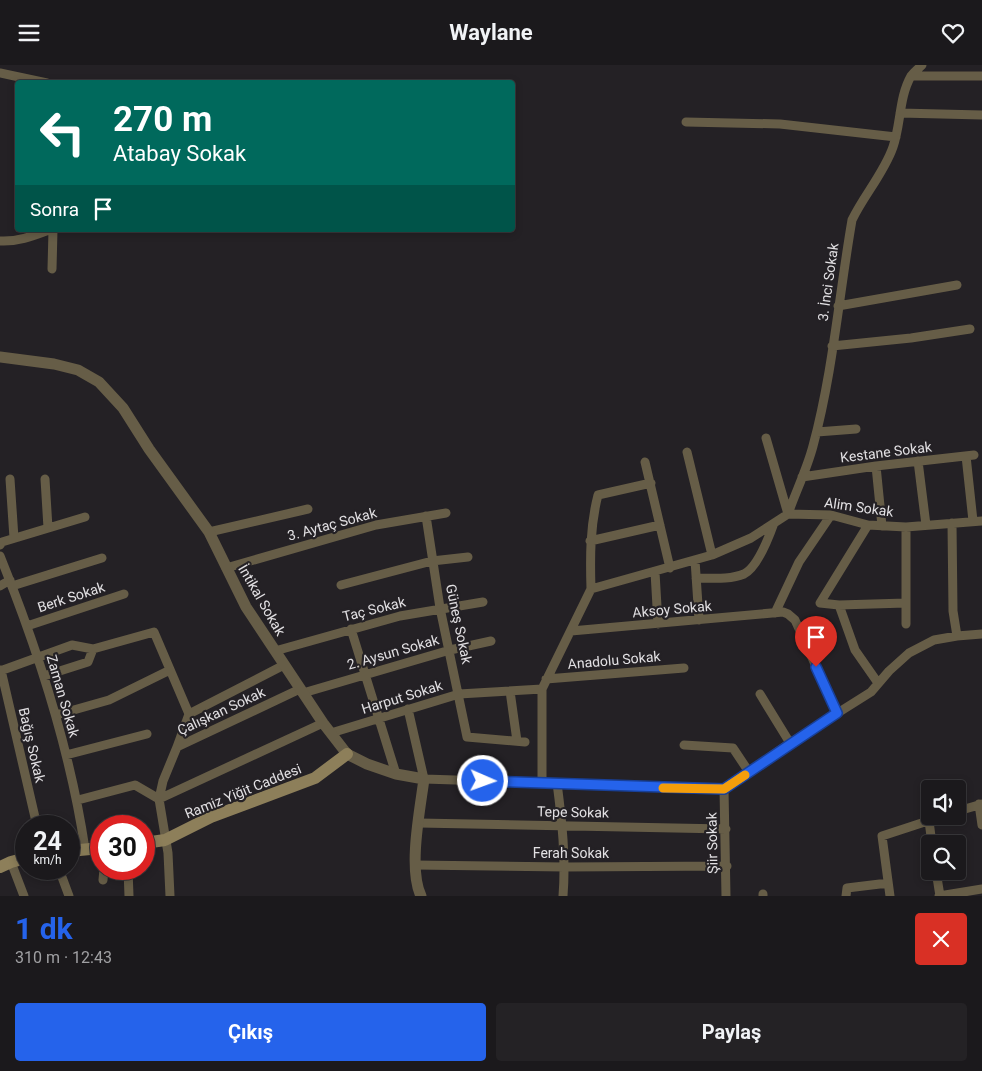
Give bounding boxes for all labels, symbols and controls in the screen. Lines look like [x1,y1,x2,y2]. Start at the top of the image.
icon: menu [15,19,43,47]
icon: heart [939,19,967,47]
text: Waylane [449,20,533,45]
text: 270 m [113,99,212,140]
icon: left [30,100,95,165]
text: Atabay Sokak [113,141,246,166]
icon: arrive [89,195,117,223]
text: Sonra [30,198,79,221]
street label: 3. İnci Sokak [815,241,842,322]
street label: Kestane Sokak [839,438,934,466]
street label: Alim Sokak [823,494,896,520]
street label: 3. Aytaç Sokak [286,504,379,544]
street label: İntikal Sokak [235,562,289,639]
street label: Berk Sokak [35,578,107,615]
street label: Güneş Sokak [443,583,475,666]
street label: Taç Sokak [341,593,408,625]
street label: Aksoy Sokak [632,597,713,620]
pin [795,616,837,667]
icon: arrive [802,623,830,651]
street label: 2. Aysun Sokak [345,631,442,673]
street label: Anadolu Sokak [567,648,662,672]
street label: Zaman Sokak [44,653,83,740]
street label: Harput Sokak [359,677,445,717]
street label: Çalışkan Sokak [175,683,268,738]
street label: Bağış Sokak [16,706,49,785]
position arrow [456,754,508,806]
street label: Ramiz Yiğit Caddesi [182,760,304,822]
map controls [921,780,966,880]
button: sound [921,780,966,825]
street label: Tepe Sokak [537,803,610,821]
street label: Şiir Sokak [703,811,721,874]
speed limit sign: 30 [90,815,155,880]
text: 24 [33,827,62,856]
button: search [921,835,966,880]
street label: Ferah Sokak [533,845,610,861]
text: km/h [33,853,62,867]
text: 1 dk [15,911,73,946]
button: close [915,913,967,965]
text: 310 m · 12:43 [15,948,112,967]
button: Çıkış [15,1003,486,1061]
button: Paylaş [496,1003,967,1061]

